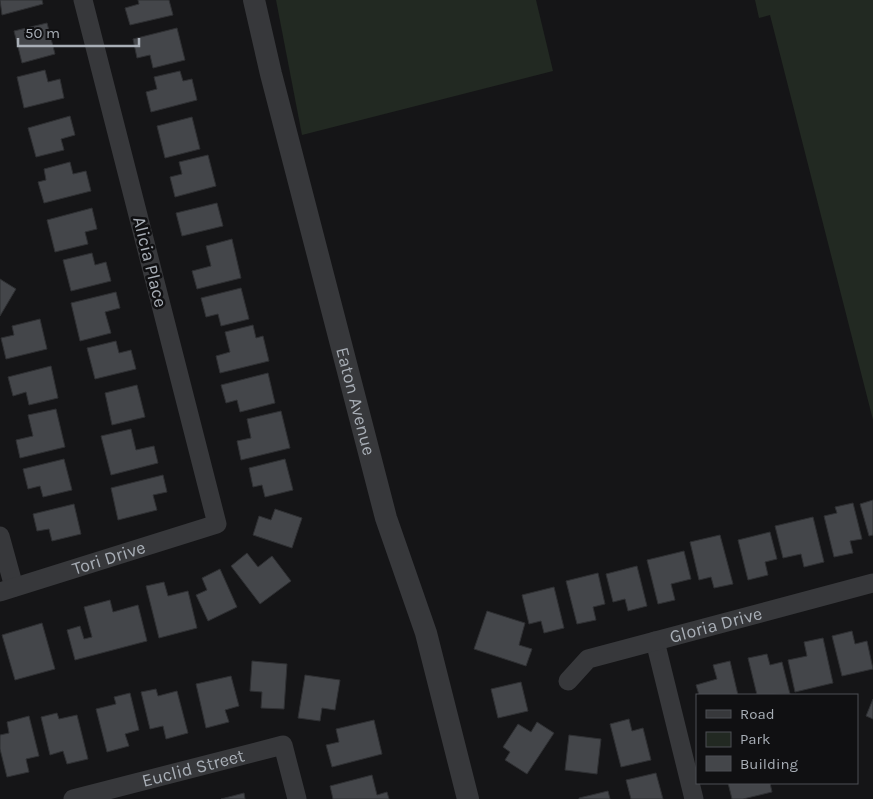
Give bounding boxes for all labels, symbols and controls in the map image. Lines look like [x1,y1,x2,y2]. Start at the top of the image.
scale bar [18,15,139,47]
text: 50 m [25,24,60,42]
street label: Alicia Place [128,214,172,310]
street label: Eaton Avenue [331,345,380,458]
street label: Tori Drive [69,536,148,580]
street label: Gloria Drive [667,602,764,648]
legend [696,694,858,784]
text: Road [740,705,775,723]
text: Park [740,730,770,748]
street label: Euclid Street [139,744,247,792]
text: Building [740,755,798,773]

